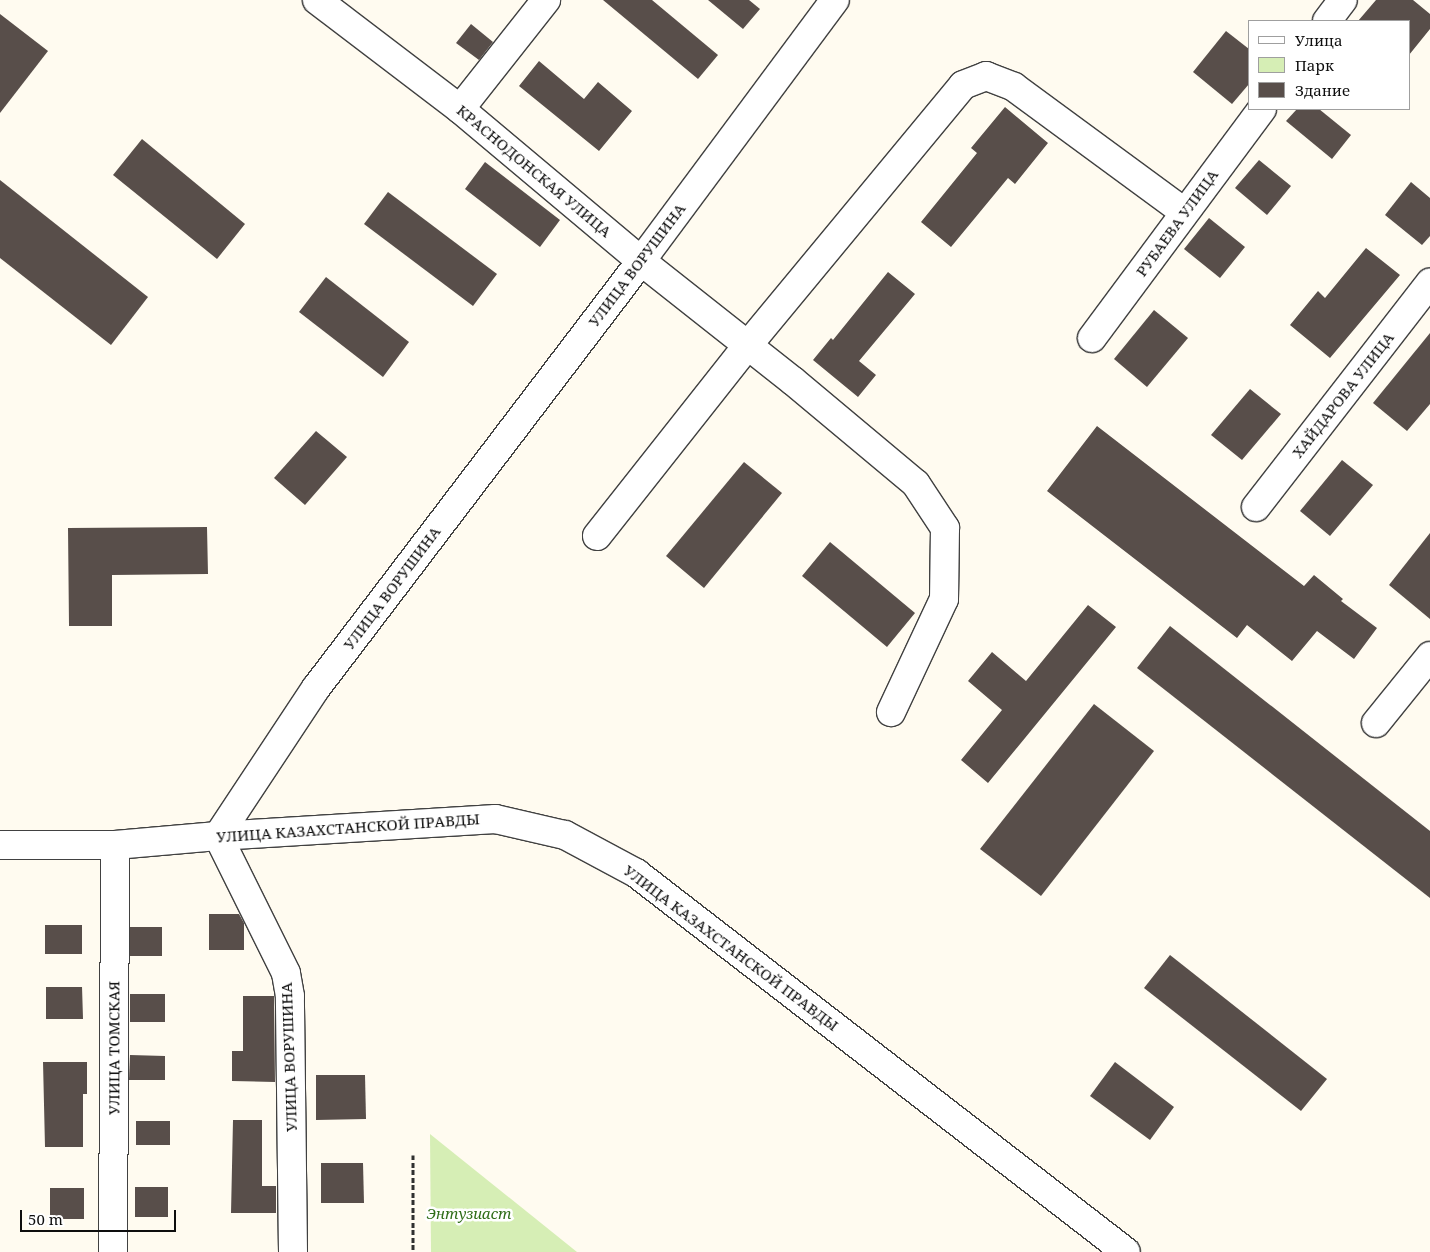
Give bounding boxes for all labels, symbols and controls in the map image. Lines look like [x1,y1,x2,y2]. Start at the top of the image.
legend [1248,20,1410,110]
text: Улица [1295,30,1343,50]
text: Парк [1295,55,1334,75]
text: Здание [1295,80,1350,100]
street label: КРАСНОДОНСКАЯ УЛИЦА [453,101,615,241]
street label: РУБАЕВА УЛИЦА [1132,166,1222,280]
street label: УЛИЦА ВОРУШИНА [585,200,689,330]
street label: ХАЙДАРОВА УЛИЦА [1288,329,1398,461]
street label: УЛИЦА ВОРУШИНА [340,523,444,653]
street label: УЛИЦА КАЗАХСТАНСКОЙ ПРАВДЫ [216,810,480,846]
street label: УЛИЦА КАЗАХСТАНСКОЙ ПРАВДЫ [620,861,842,1035]
street label: УЛИЦА ТОМСКАЯ [105,981,123,1115]
street label: УЛИЦА ВОРУШИНА [277,982,301,1132]
scale bar [22,1200,179,1232]
park label: Энтузиаст [427,1205,511,1223]
text: 50 m [28,1209,63,1229]

